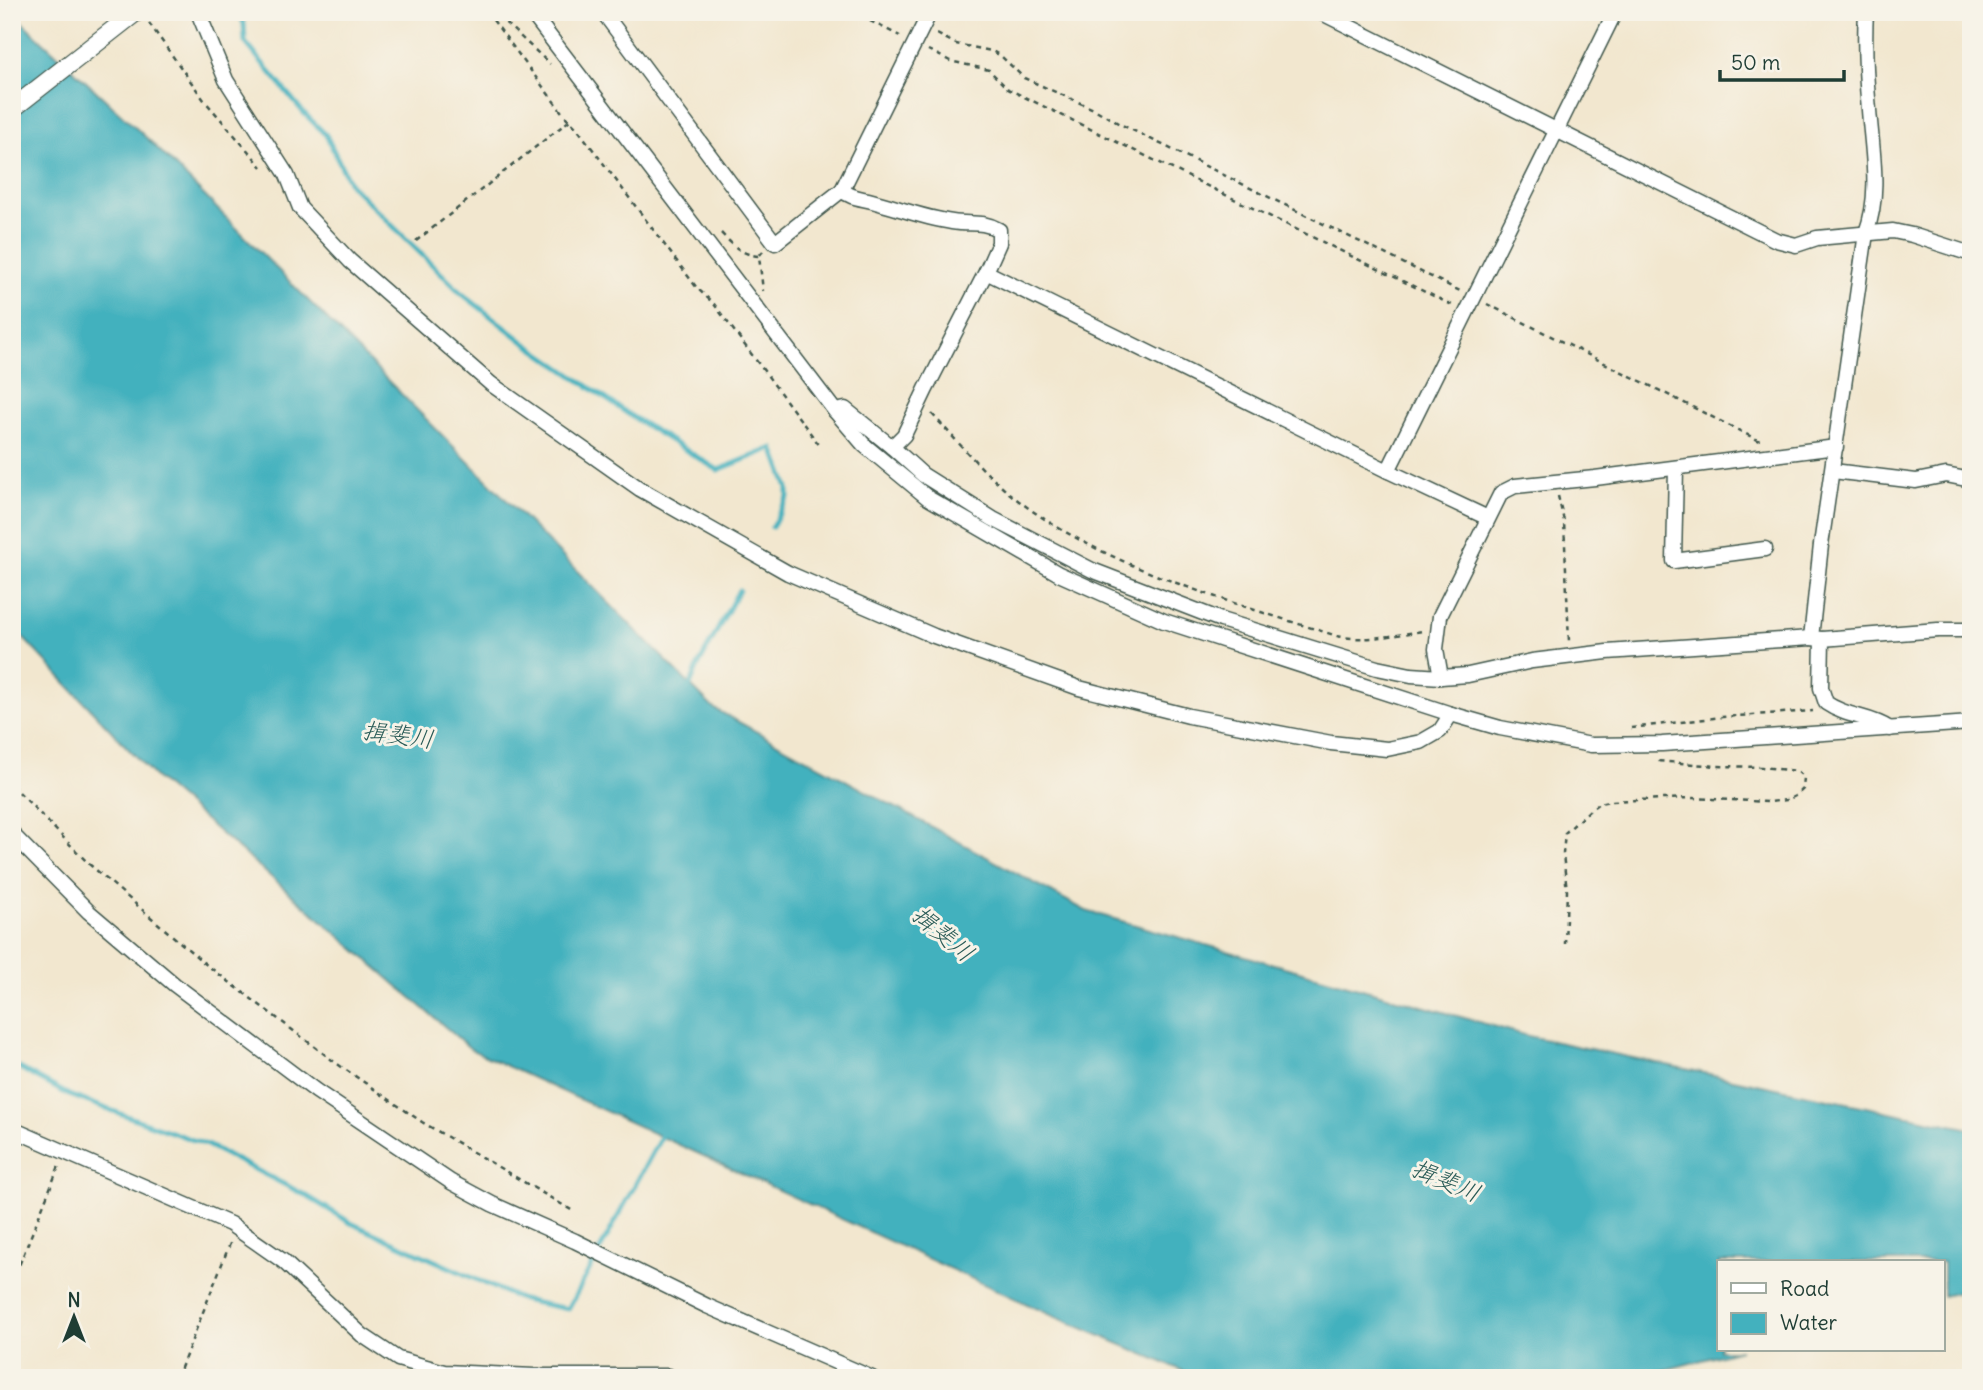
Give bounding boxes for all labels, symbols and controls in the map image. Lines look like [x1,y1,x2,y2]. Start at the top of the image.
scale bar [1720,38,1845,82]
text: 50 m [1731,49,1780,76]
water label: 揖斐川 [360,714,436,754]
water label: 揖斐川 [906,899,981,968]
water label: 揖斐川 [1407,1152,1485,1208]
legend [1717,1260,1944,1352]
text: Road [1780,1275,1829,1302]
north arrow [38,1282,108,1352]
text: N [67,1288,81,1312]
text: Water [1780,1309,1838,1336]

